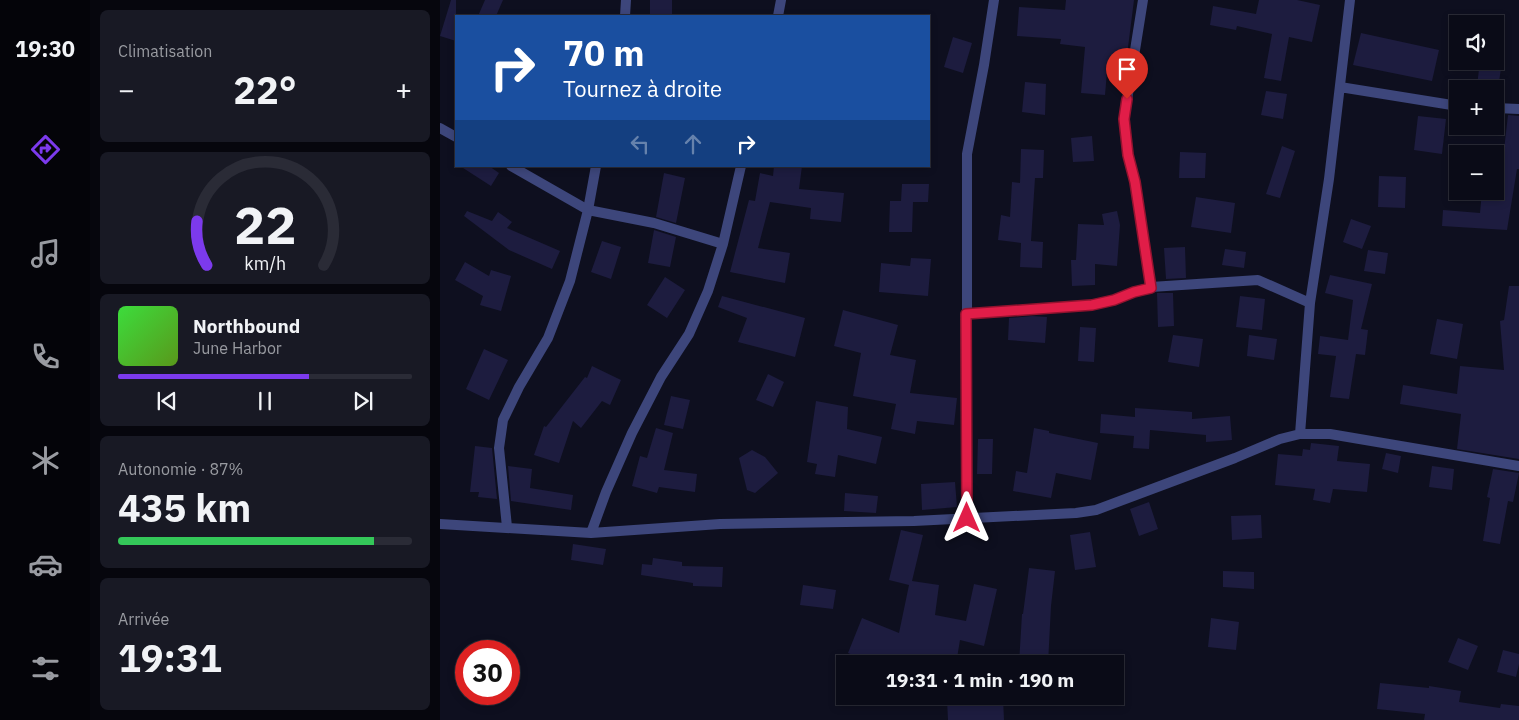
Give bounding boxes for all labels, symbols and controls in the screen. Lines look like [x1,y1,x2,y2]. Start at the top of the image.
map controls [1449,15,1504,200]
button: sound [1449,15,1504,70]
text: 70 m [563,30,645,76]
text: 19:30 [15,34,75,63]
icon: right [480,35,545,100]
text: Climatisation [118,41,212,61]
pin [1106,48,1148,99]
icon: arrive [1113,55,1141,83]
text: 22° [233,65,297,114]
text: − [118,71,135,108]
text: + [395,71,412,108]
text: Tournez à droite [563,74,722,103]
button: + [1449,80,1504,135]
icon: left [626,130,654,158]
icon: ahead [679,130,707,158]
icon: right [732,130,760,158]
icon: directions [28,132,63,167]
button: − [1449,145,1504,200]
text: 22 [234,191,296,258]
icon: music [28,236,63,271]
text: km/h [244,252,286,275]
text: Northbound [193,314,300,338]
text: June Harbor [193,338,282,358]
icon: phone [28,339,63,374]
icon: previous [153,387,181,415]
icon: pause [251,387,279,415]
icon: next [349,387,377,415]
icon: climate [28,443,63,478]
text: Autonomie · 87% [118,459,243,479]
text: 435 km [118,483,251,532]
position arrow [940,491,992,543]
icon: car [28,547,63,582]
text: Arrivée [118,609,169,629]
text: 19:31 [118,633,222,682]
speed limit sign: 30 [455,640,520,705]
icon: filters [28,651,63,686]
text: 19:31 · 1 min · 190 m [886,668,1074,692]

